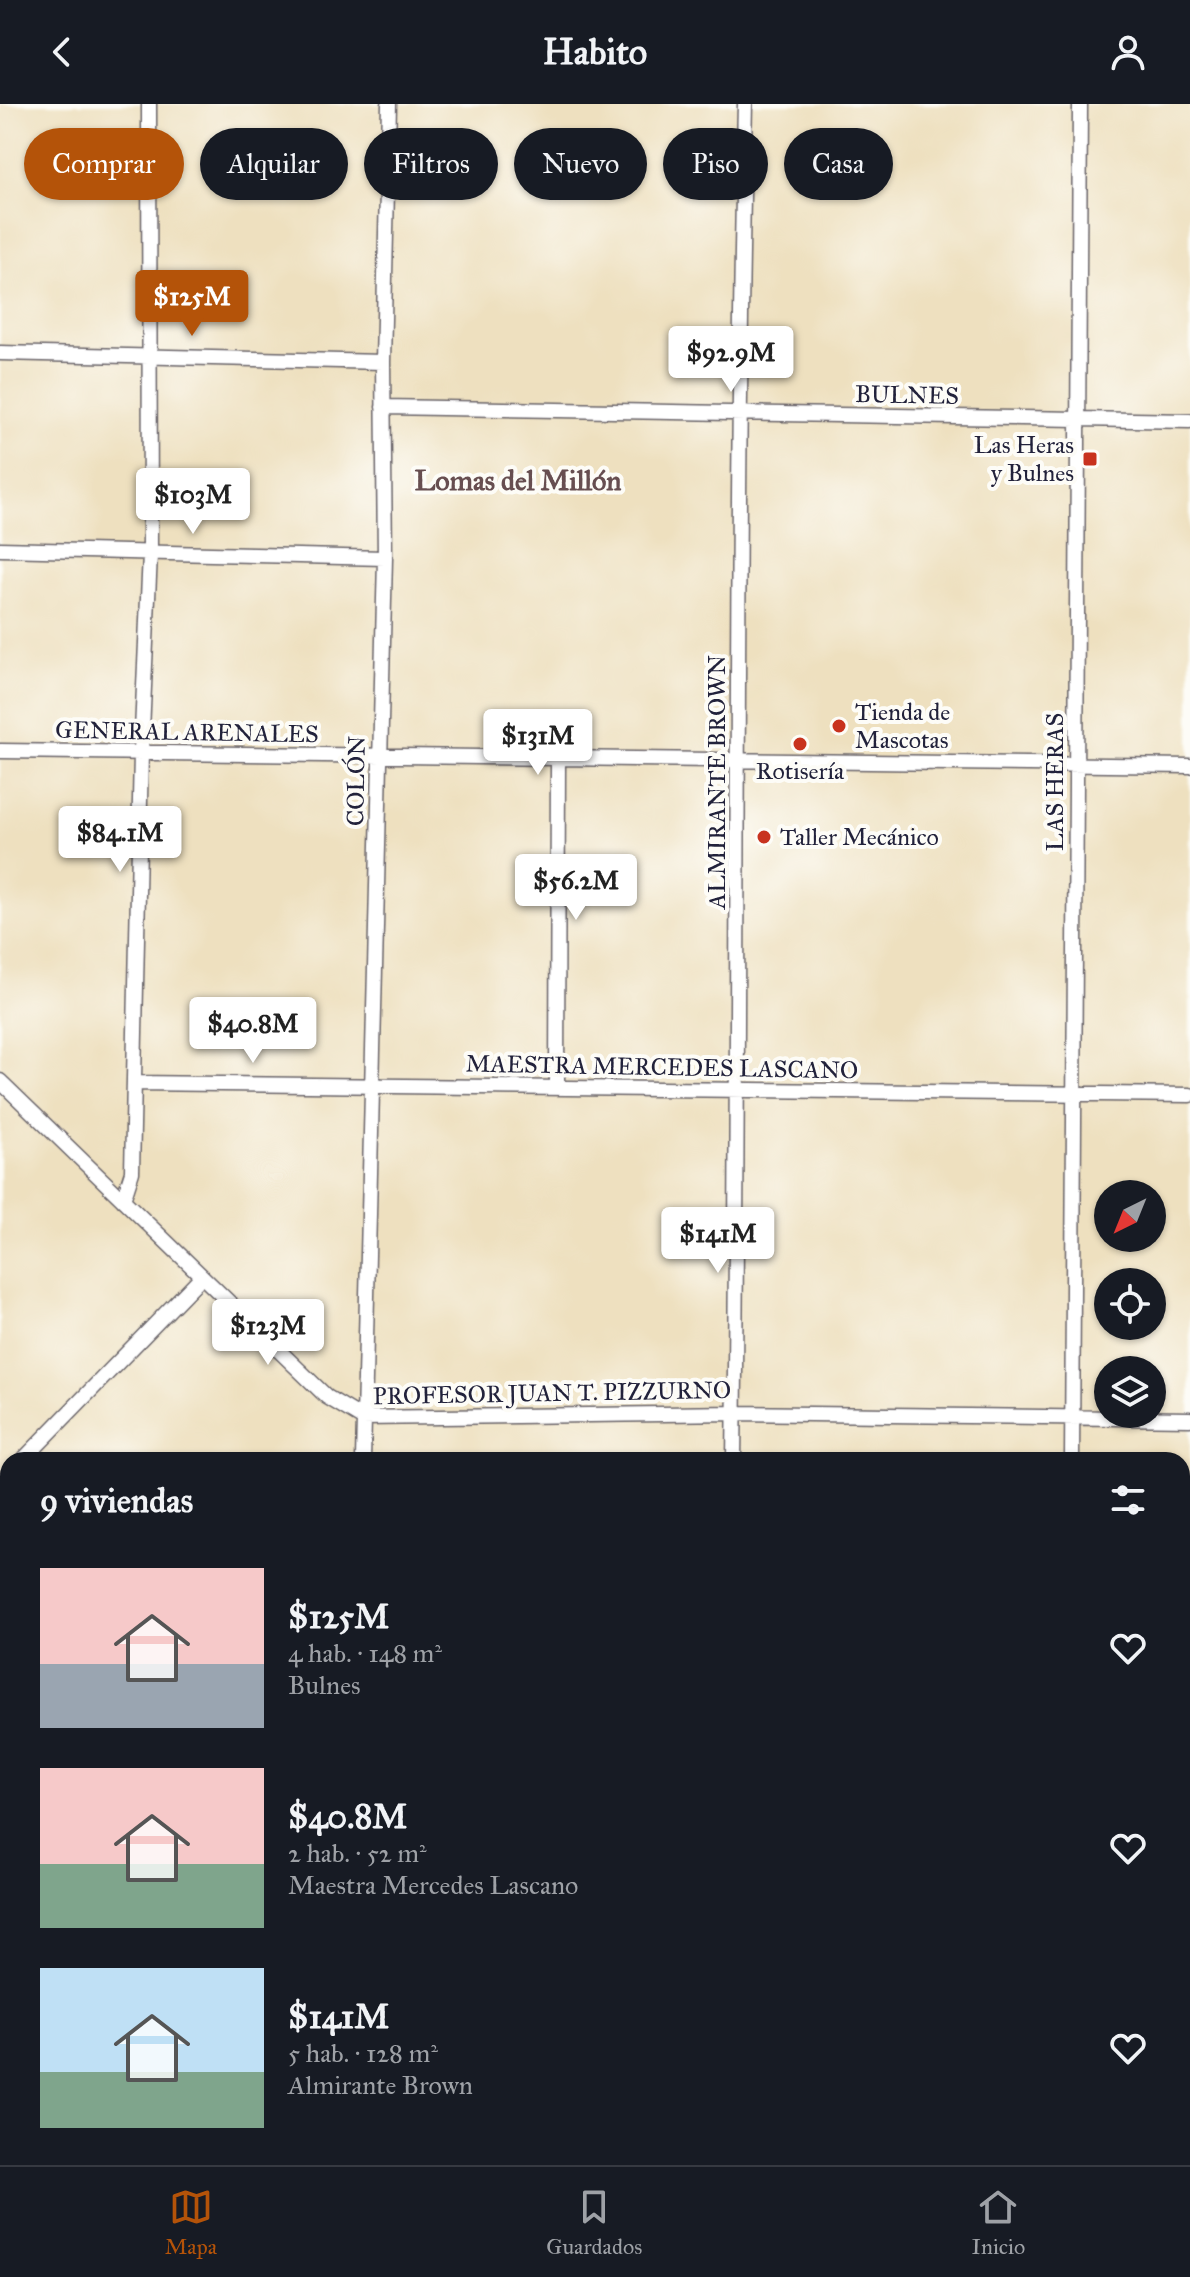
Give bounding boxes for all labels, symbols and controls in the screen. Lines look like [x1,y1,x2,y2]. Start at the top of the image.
icon: back [40,30,84,74]
text: Habito [543,30,647,74]
icon: person [1106,30,1150,74]
chip: Comprar [24,128,184,200]
chip: Alquilar [200,128,348,200]
chip: Filtros [364,128,498,200]
chip: Nuevo [514,128,647,200]
chip: Piso [663,128,768,200]
chip: Casa [784,128,893,200]
pin: $125M [136,270,248,338]
text: $125M [153,280,231,312]
pin: $92.9M [666,326,796,394]
text: $92.9M [686,336,776,368]
street label: BULNES [855,379,959,411]
place label: Las Heras y Bulnes [974,430,1074,488]
marker: Las Heras y Bulnes [1081,450,1099,468]
district label: Lomas del Millón [415,463,621,498]
pin: $103M [137,468,249,536]
text: $103M [154,478,232,510]
street label: ALMIRANTE BROWN [702,655,732,910]
place label: Tienda de Mascotas [855,697,950,755]
pin: $131M [482,709,594,777]
street label: LAS HERAS [1040,713,1070,851]
street label: GENERAL ARENALES [55,715,319,749]
marker: Tienda de Mascotas [830,717,848,735]
text: $131M [501,719,575,751]
marker: Rotisería [791,735,809,753]
street label: COLÓN [340,736,372,826]
place label: Rotisería [756,756,845,786]
pin: $84.1M [55,806,185,874]
text: $84.1M [77,816,164,848]
place label: Taller Mecánico [780,822,939,852]
marker: Taller Mecánico [755,828,773,846]
pin: $56.2M [511,854,641,922]
text: $56.2M [533,864,619,896]
pin: $40.8M [188,997,318,1065]
text: $40.8M [207,1007,299,1039]
street label: MAESTRA MERCEDES LASCANO [465,1049,859,1085]
north arrow [1094,1180,1166,1252]
map controls [1094,1180,1166,1428]
pin: $141M [662,1207,774,1275]
text: $141M [679,1217,757,1249]
button: locate [1094,1268,1166,1340]
pin: $123M [212,1299,324,1367]
text: $123M [230,1309,306,1341]
button: layers [1094,1356,1166,1428]
street label: PROFESOR JUAN T. PIZZURNO [373,1375,731,1411]
icon: filters [1106,1478,1150,1522]
text: 9 viviendas [40,1480,193,1521]
text: $125M [288,1596,389,1637]
icon: home [104,1600,200,1696]
icon: heart [1106,1626,1150,1670]
text: 4 hab. · 148 m² [288,1637,442,1669]
text: Bulnes [288,1669,360,1701]
text: $40.8M [288,1796,407,1837]
icon: home [104,1800,200,1896]
icon: heart [1106,1826,1150,1870]
text: 2 hab. · 52 m² [288,1837,427,1869]
text: Maestra Mercedes Lascano [288,1869,578,1901]
text: $141M [288,1996,389,2037]
icon: home [104,2000,200,2096]
icon: heart [1106,2026,1150,2070]
text: 5 hab. · 128 m² [288,2037,438,2069]
text: Almirante Brown [288,2069,473,2101]
tab: Mapa [165,2185,217,2260]
tab: Guardados [546,2185,642,2260]
tab: Inicio [972,2185,1025,2260]

